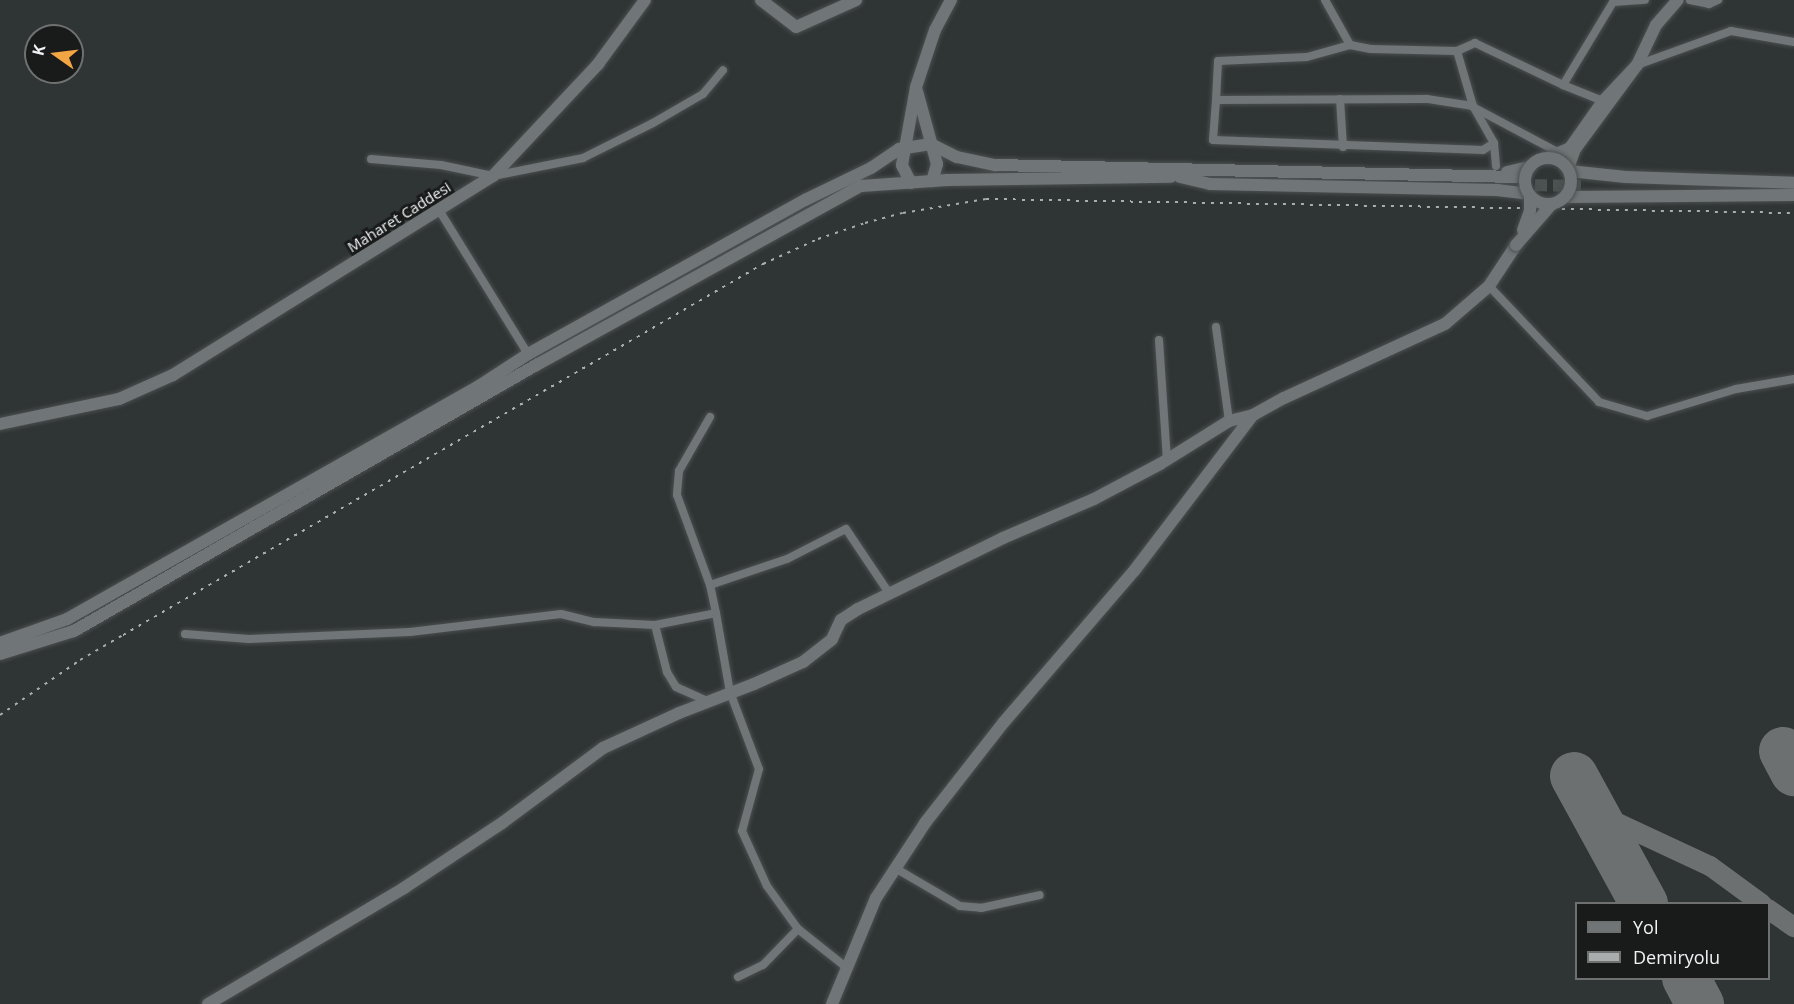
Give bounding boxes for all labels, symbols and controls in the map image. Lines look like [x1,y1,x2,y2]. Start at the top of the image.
north arrow [24,24,84,84]
text: K [27,42,50,58]
street label: Maharet Caddesi [344,178,454,256]
legend [1575,902,1770,980]
text: Yol [1633,915,1658,939]
text: Demiryolu [1633,945,1720,969]

